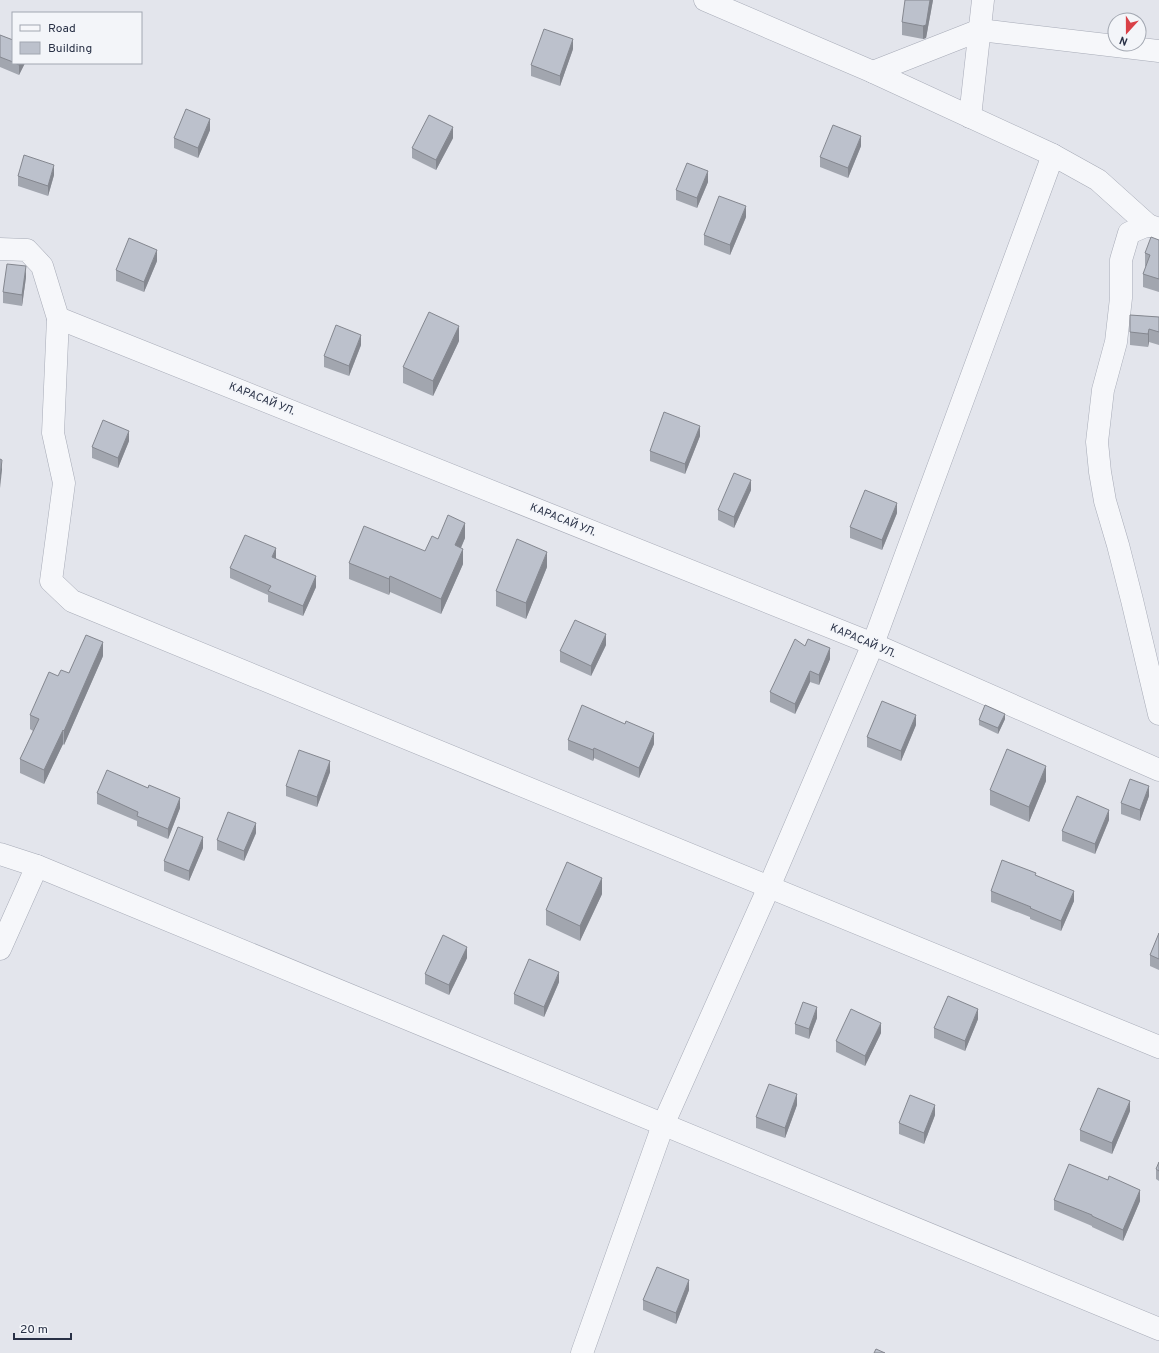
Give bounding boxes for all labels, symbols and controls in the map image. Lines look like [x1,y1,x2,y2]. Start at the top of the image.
legend [12,12,142,64]
north arrow [1107,12,1147,52]
text: Road [48,21,76,37]
text: N [1118,32,1130,48]
text: Building [48,41,92,57]
street label: КАРАСАЙ УЛ. [227,378,298,419]
street label: КАРАСАЙ УЛ. [528,499,599,540]
street label: КАРАСАЙ УЛ. [828,620,898,661]
scale bar [14,1315,71,1341]
text: 20 m [20,1322,48,1338]

